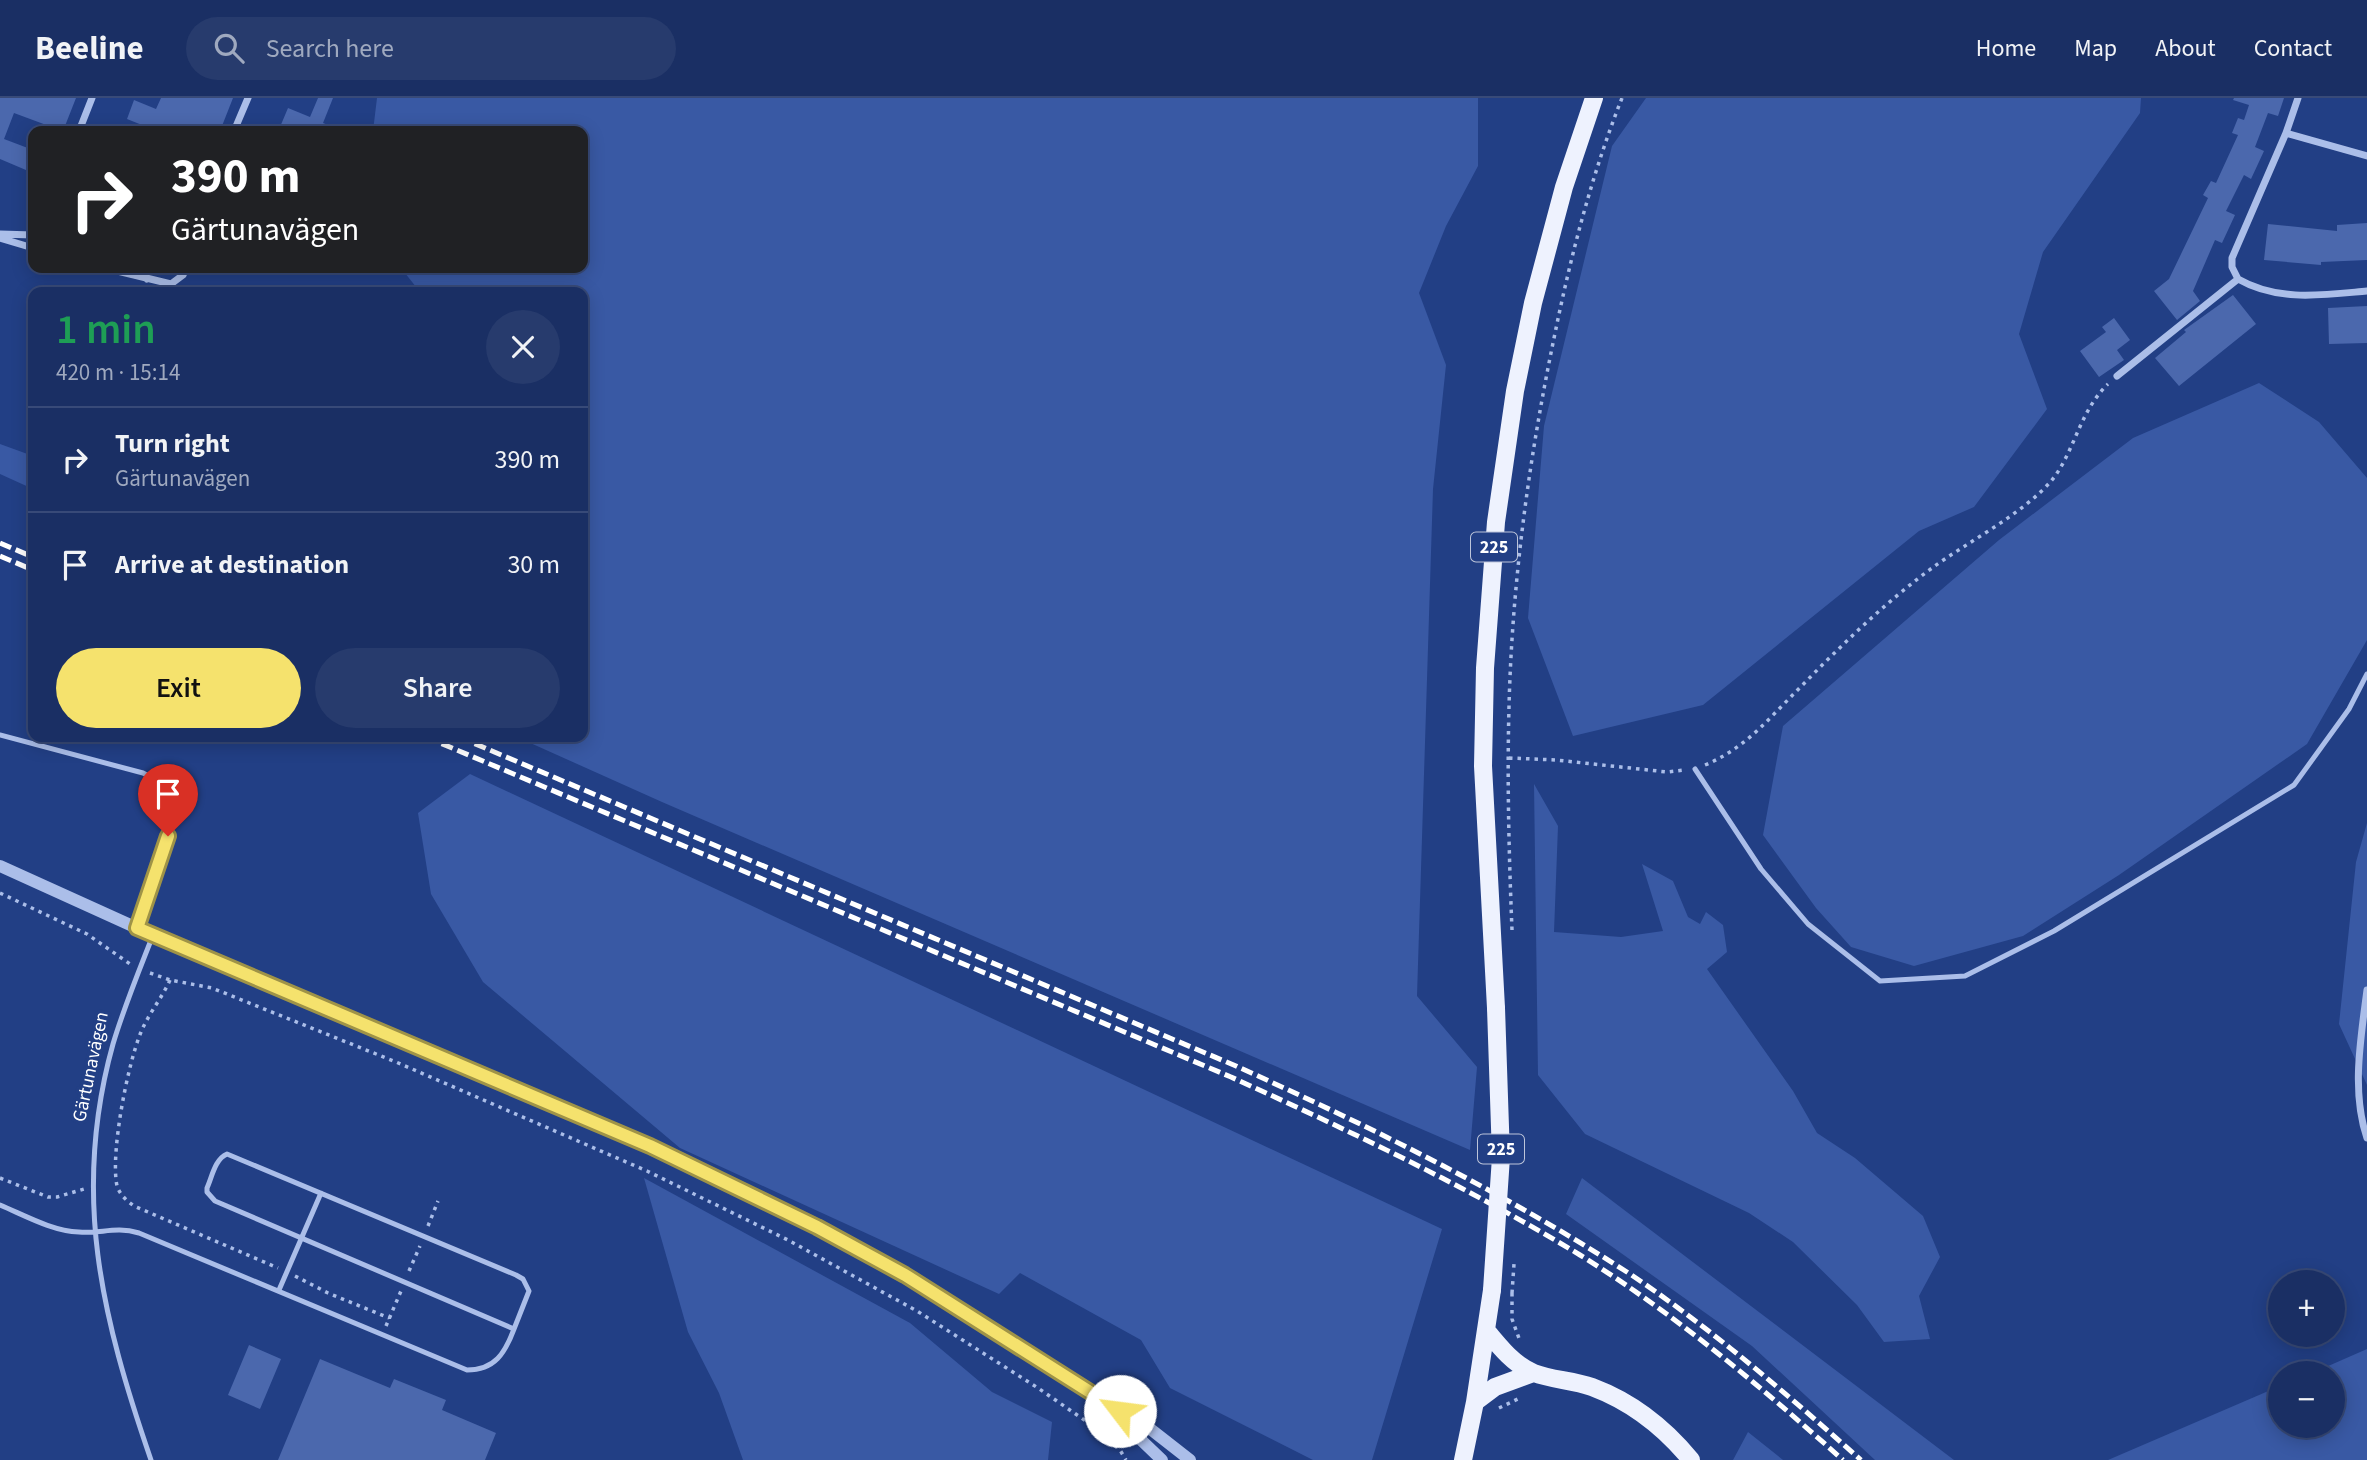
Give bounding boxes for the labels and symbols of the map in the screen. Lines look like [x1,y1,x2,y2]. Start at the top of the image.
road number: 225 [1471,532,1517,561]
pin [138,764,198,836]
street label: Gärtunavägen [66,1010,116,1124]
road number: 225 [1478,1134,1524,1164]
position arrow [1083,1374,1157,1448]

